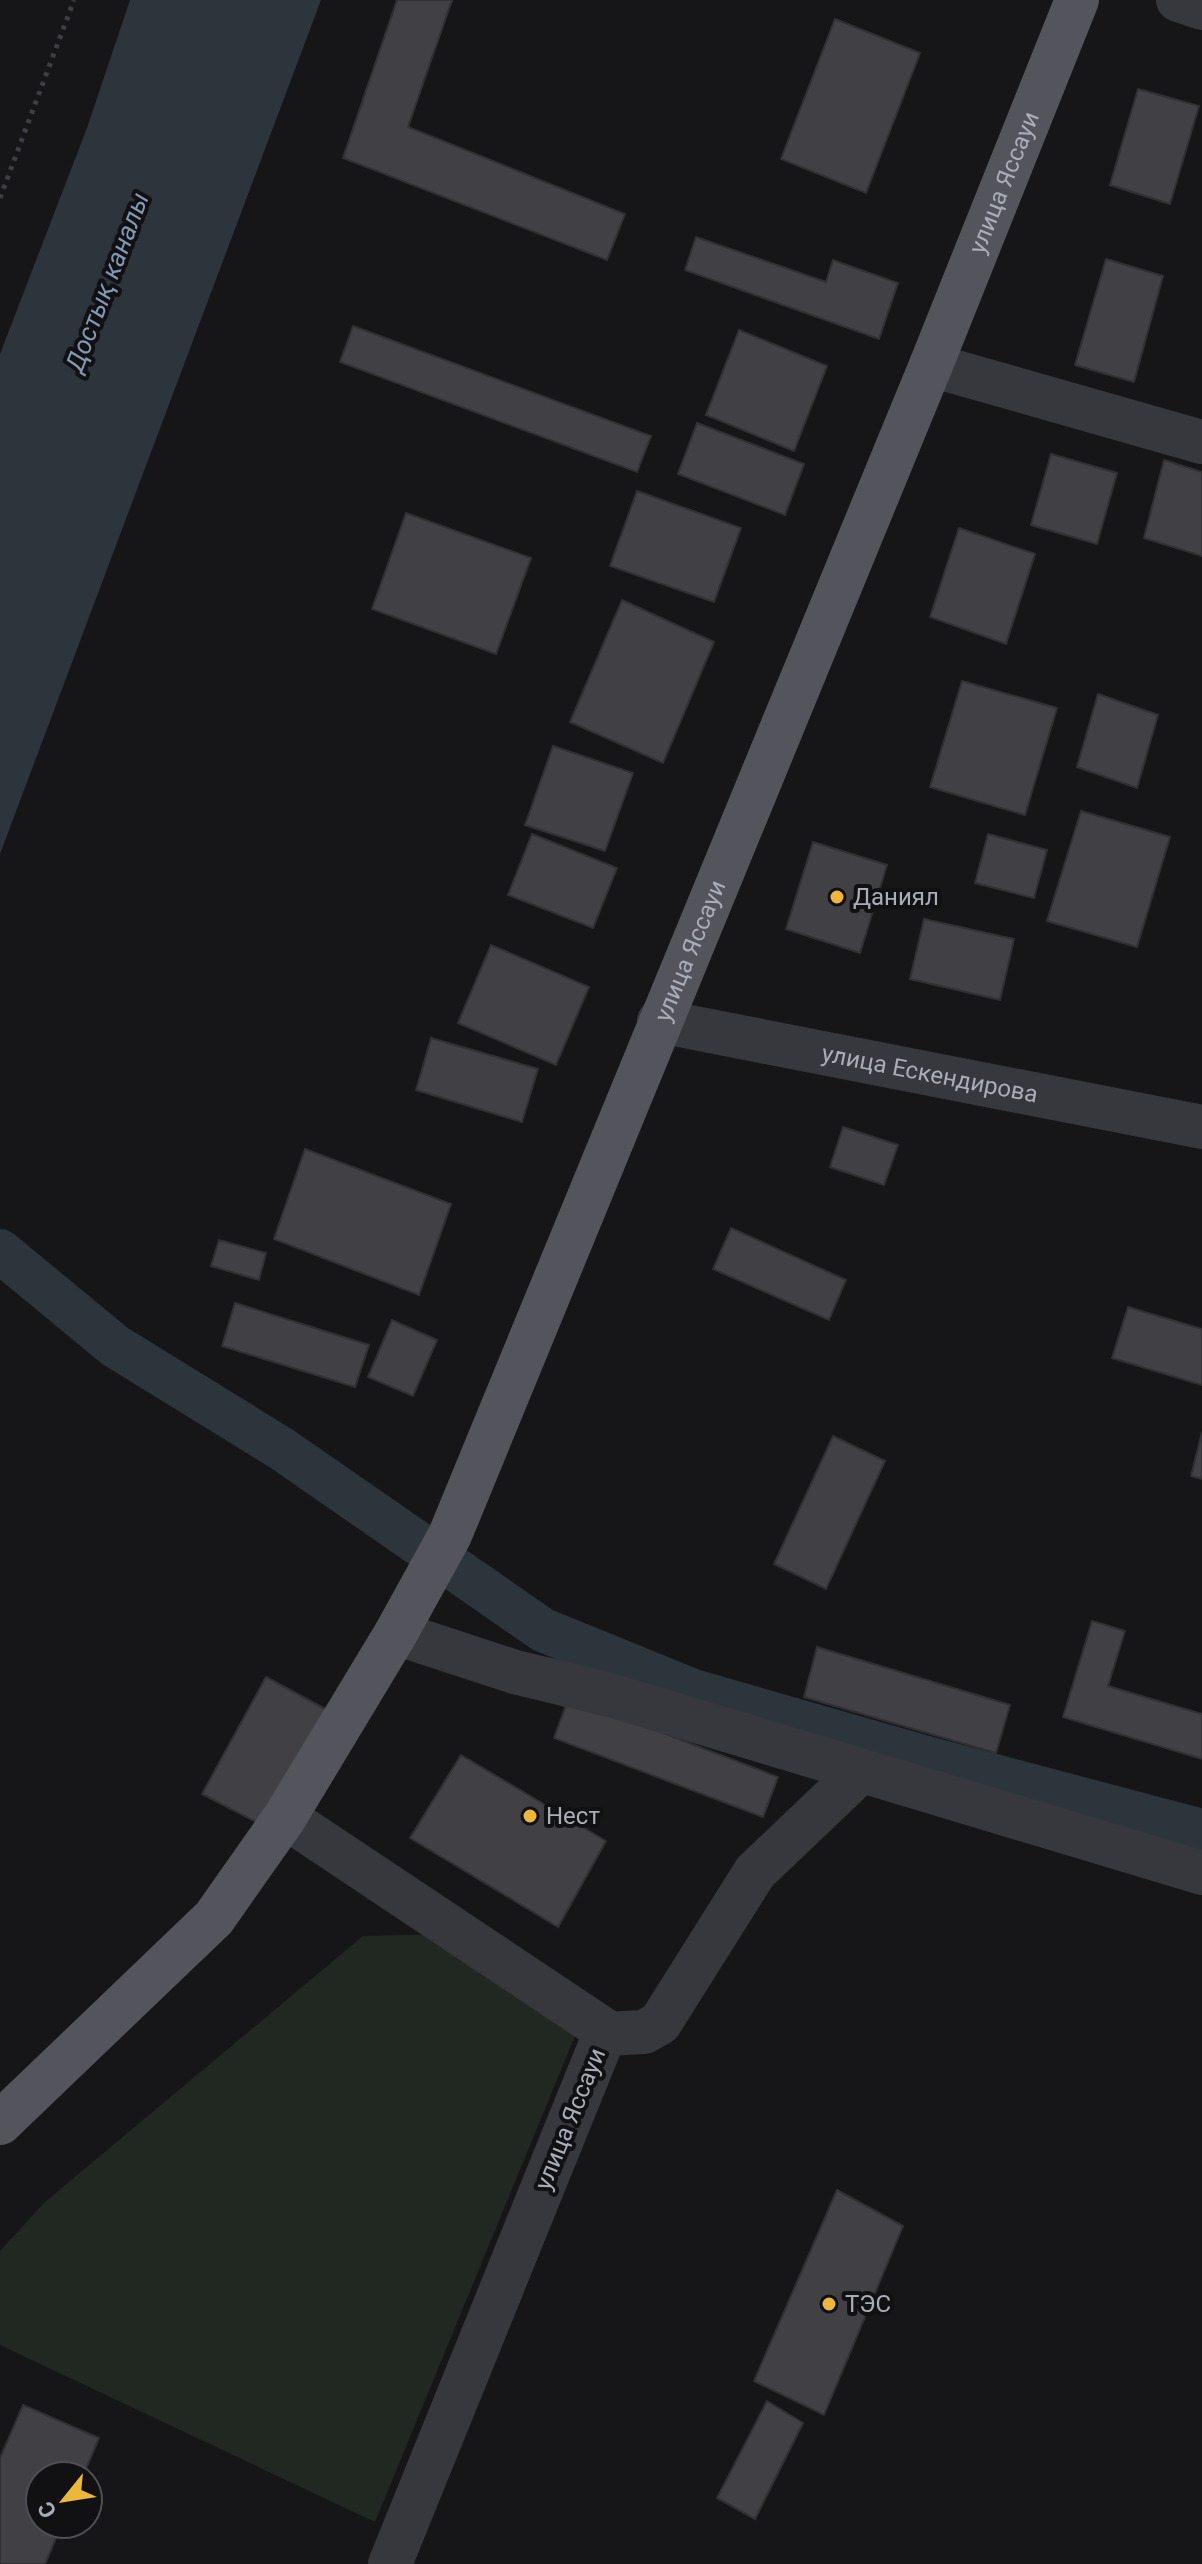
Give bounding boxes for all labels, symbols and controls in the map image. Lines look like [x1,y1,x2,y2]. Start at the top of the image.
street label: улица Яссауи [963,108,1045,258]
water label: Достық каналы [58,188,155,378]
street label: улица Яссауи [649,876,732,1026]
place label: Даниял [853,883,939,911]
marker: Даниял [828,888,846,906]
street label: улица Ескендирова [819,1039,1040,1109]
place label: Нест [546,1802,600,1830]
marker: Нест [521,1807,539,1825]
street label: улица Яссауи [529,2044,611,2194]
place label: ТЭС [845,2290,891,2318]
marker: ТЭС [820,2295,838,2313]
north arrow [24,2460,104,2540]
text: С [33,2497,62,2522]

